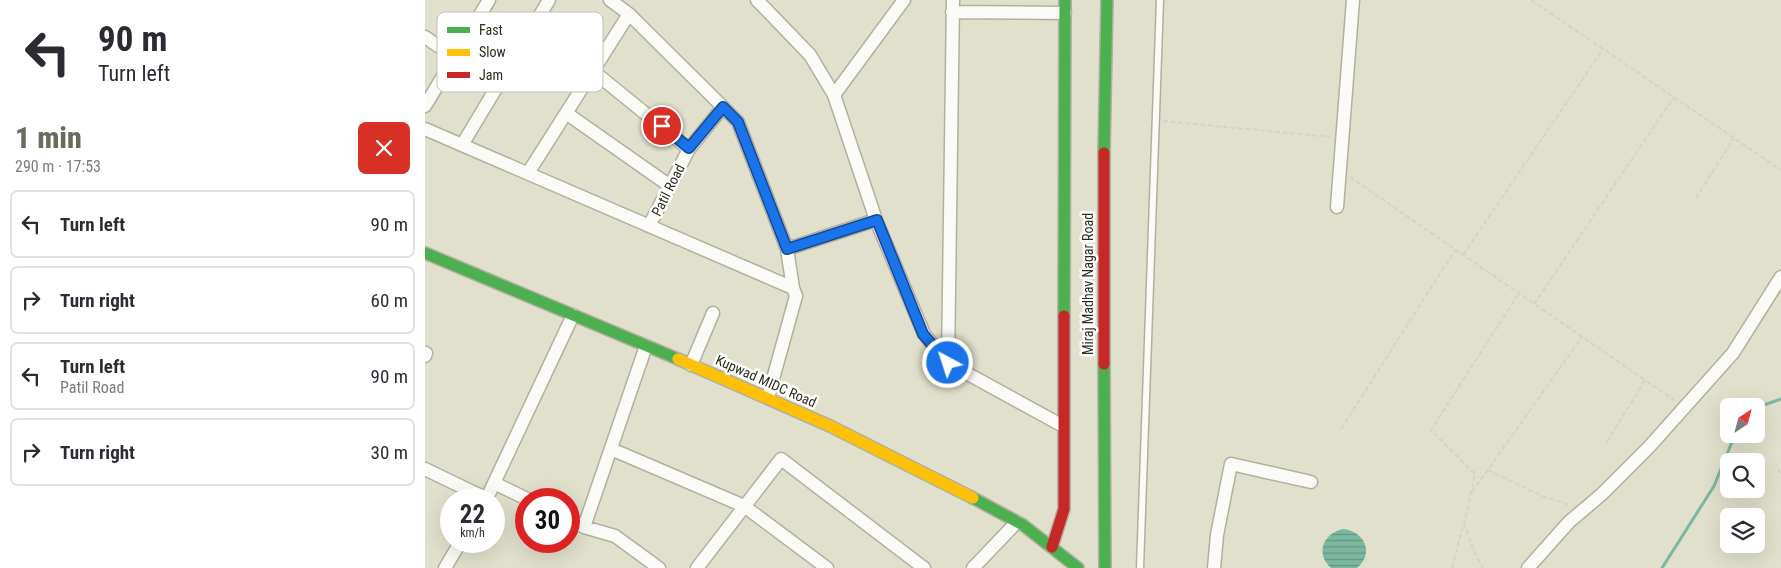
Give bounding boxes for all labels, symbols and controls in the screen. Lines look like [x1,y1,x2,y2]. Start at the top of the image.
legend [437,12,603,92]
text: 90 m [98,19,167,60]
icon: left [15,20,80,85]
text: Fast [479,22,503,38]
text: Slow [479,44,506,60]
text: Turn left [98,61,170,86]
text: Jam [479,67,503,83]
pin [641,105,683,147]
icon: arrive [648,112,676,140]
text: 1 min [15,120,82,155]
button: close [358,122,410,174]
text: 290 m · 17:53 [15,157,101,176]
street label: Patil Road [648,161,688,219]
icon: left [17,210,45,238]
text: Turn left [60,213,125,236]
text: 90 m [371,213,408,236]
street label: Miraj Madhav Nagar Road [1080,213,1096,355]
icon: right [17,286,45,314]
text: Turn right [60,289,135,312]
text: 60 m [371,289,408,312]
position arrow [921,336,973,388]
street label: Kupwad MIDC Road [713,352,819,410]
text: Turn left [60,355,125,378]
icon: left [17,362,45,390]
text: 90 m [371,365,408,388]
text: Patil Road [60,378,124,397]
north arrow [1720,398,1765,442]
map controls [1720,398,1765,553]
icon: right [17,438,45,466]
text: Turn right [60,441,135,464]
text: 30 m [371,441,408,464]
button: search [1720,453,1765,498]
speed limit sign: 30 [515,488,580,553]
text: 22 [460,500,485,529]
button: layers [1720,508,1765,553]
text: km/h [460,526,485,540]

